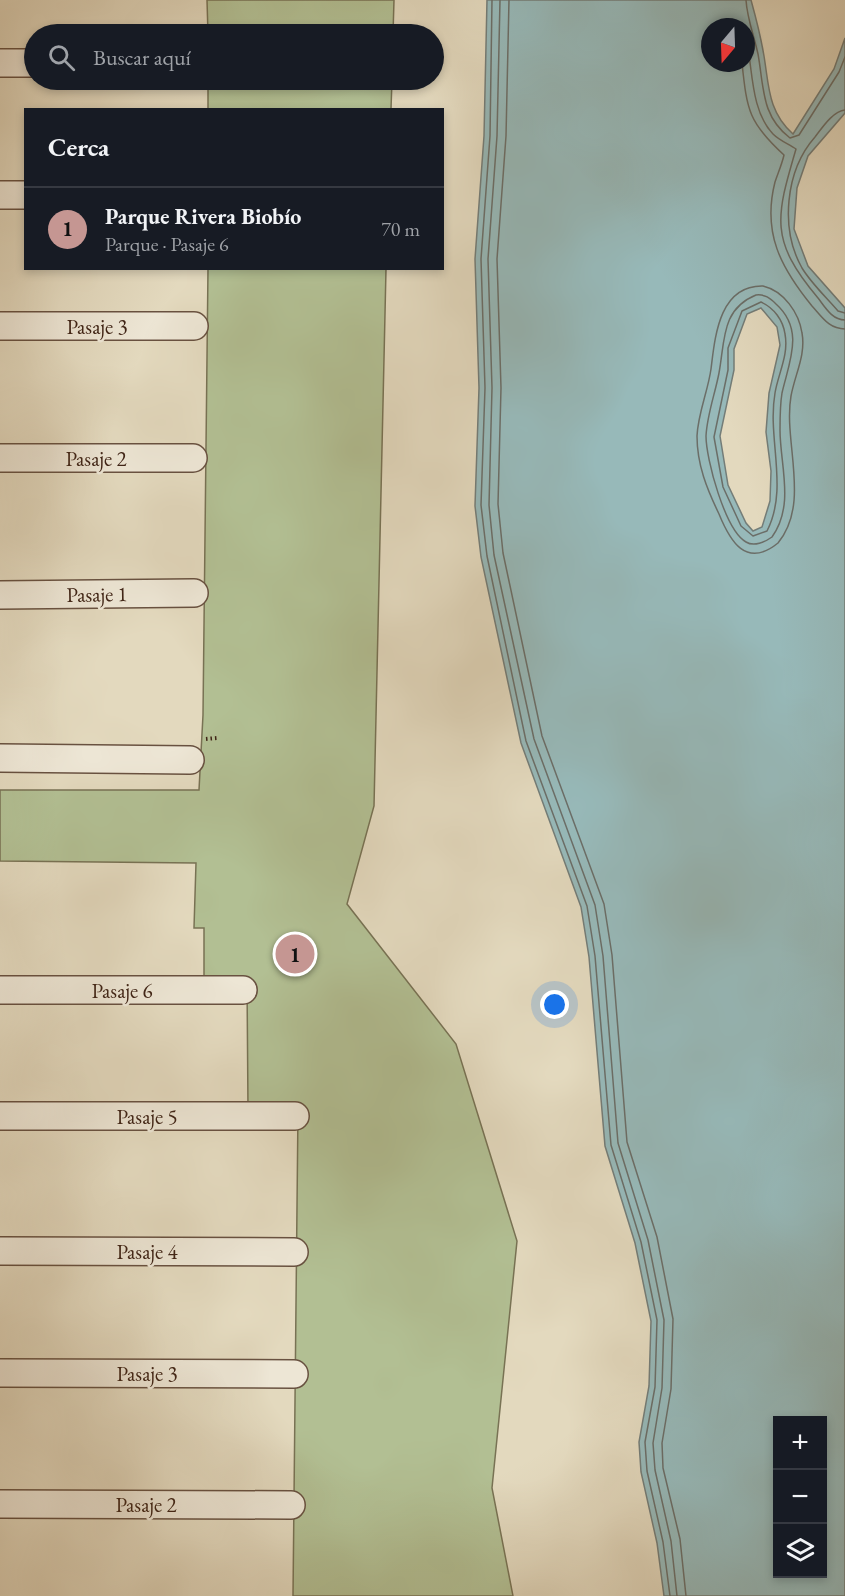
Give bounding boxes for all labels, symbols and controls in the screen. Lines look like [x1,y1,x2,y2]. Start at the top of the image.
north arrow [701,18,755,72]
search box [24,24,444,90]
icon: search [45,41,78,74]
text: Buscar aquí [93,43,191,72]
text: Cerca [48,130,109,164]
text: Parque Rivera Biobío [105,202,301,231]
text: 1 [62,216,73,242]
text: 70 m [381,216,420,242]
text: Parque · Pasaje 6 [105,231,229,257]
street label: Pasaje 3 [66,313,128,340]
street label: Pasaje 2 [65,445,127,472]
street label: Pasaje 1 [66,580,128,608]
pin: 1 [276,932,314,976]
street label: Pasaje 6 [91,977,153,1004]
your location [540,990,569,1019]
street label: Pasaje 5 [116,1103,178,1130]
street label: Pasaje 4 [116,1238,178,1265]
street label: Pasaje 3 [116,1360,178,1387]
map controls [773,1416,827,1578]
button: + [773,1416,827,1470]
button: − [773,1470,827,1524]
street label: Pasaje 2 [115,1491,177,1518]
button: layers [773,1524,827,1578]

